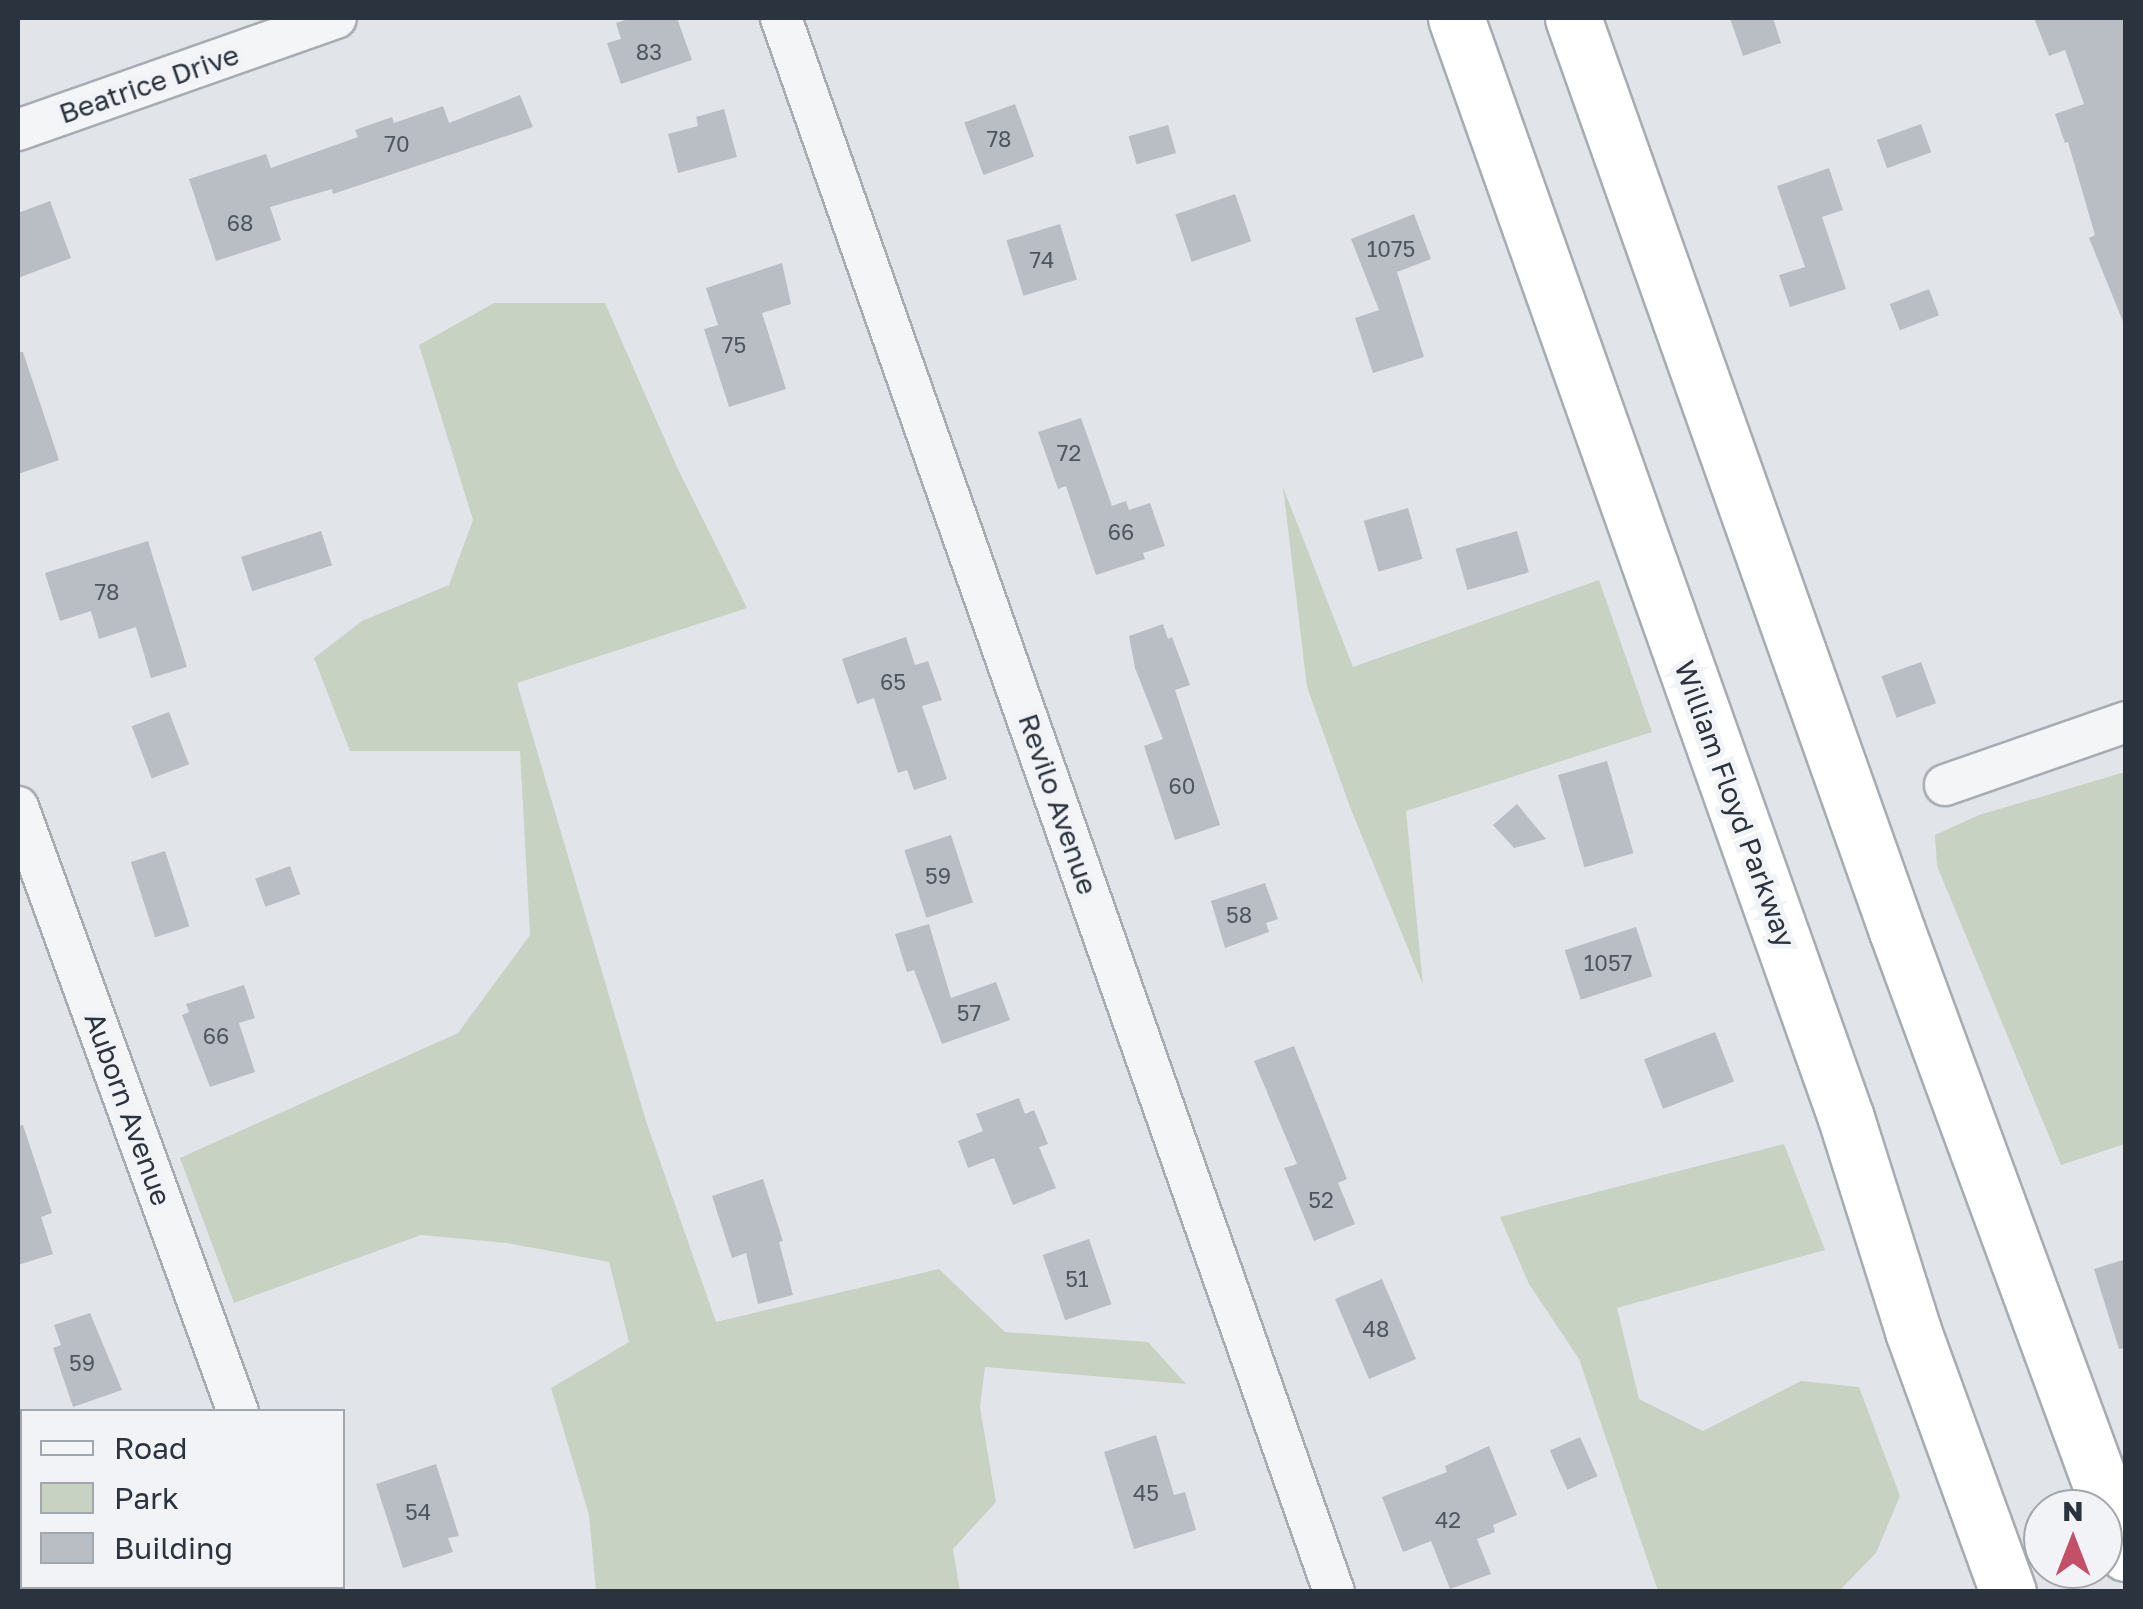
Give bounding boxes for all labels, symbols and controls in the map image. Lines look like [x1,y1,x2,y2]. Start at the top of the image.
street label: Beatrice Drive [55,38,243,130]
house number: 83 [636,39,662,65]
house number: 78 [986,126,1012,152]
house number: 70 [384,131,410,157]
house number: 68 [227,210,253,236]
house number: 1075 [1367,236,1415,262]
house number: 74 [1029,247,1055,273]
house number: 75 [722,332,746,358]
house number: 72 [1057,440,1081,466]
house number: 66 [1108,519,1134,545]
house number: 78 [94,579,120,605]
street label: William Floyd Parkway [1668,656,1802,952]
house number: 65 [880,669,906,695]
street label: Revilo Avenue [1011,709,1105,899]
house number: 60 [1169,773,1195,799]
house number: 59 [925,863,951,889]
house number: 58 [1226,902,1252,928]
house number: 1057 [1584,950,1632,976]
house number: 57 [957,1000,981,1026]
street label: Auborn Avenue [77,1008,179,1210]
house number: 66 [203,1023,229,1049]
house number: 52 [1308,1187,1334,1213]
house number: 51 [1065,1266,1089,1292]
house number: 48 [1363,1316,1389,1342]
house number: 59 [69,1350,95,1376]
legend [20,1409,345,1589]
text: Road [114,1430,188,1466]
text: Park [114,1480,179,1516]
house number: 45 [1133,1480,1159,1506]
north arrow [2023,1489,2123,1589]
text: N [2062,1494,2084,1527]
house number: 54 [405,1499,431,1525]
house number: 42 [1435,1507,1461,1533]
text: Building [114,1530,233,1566]

